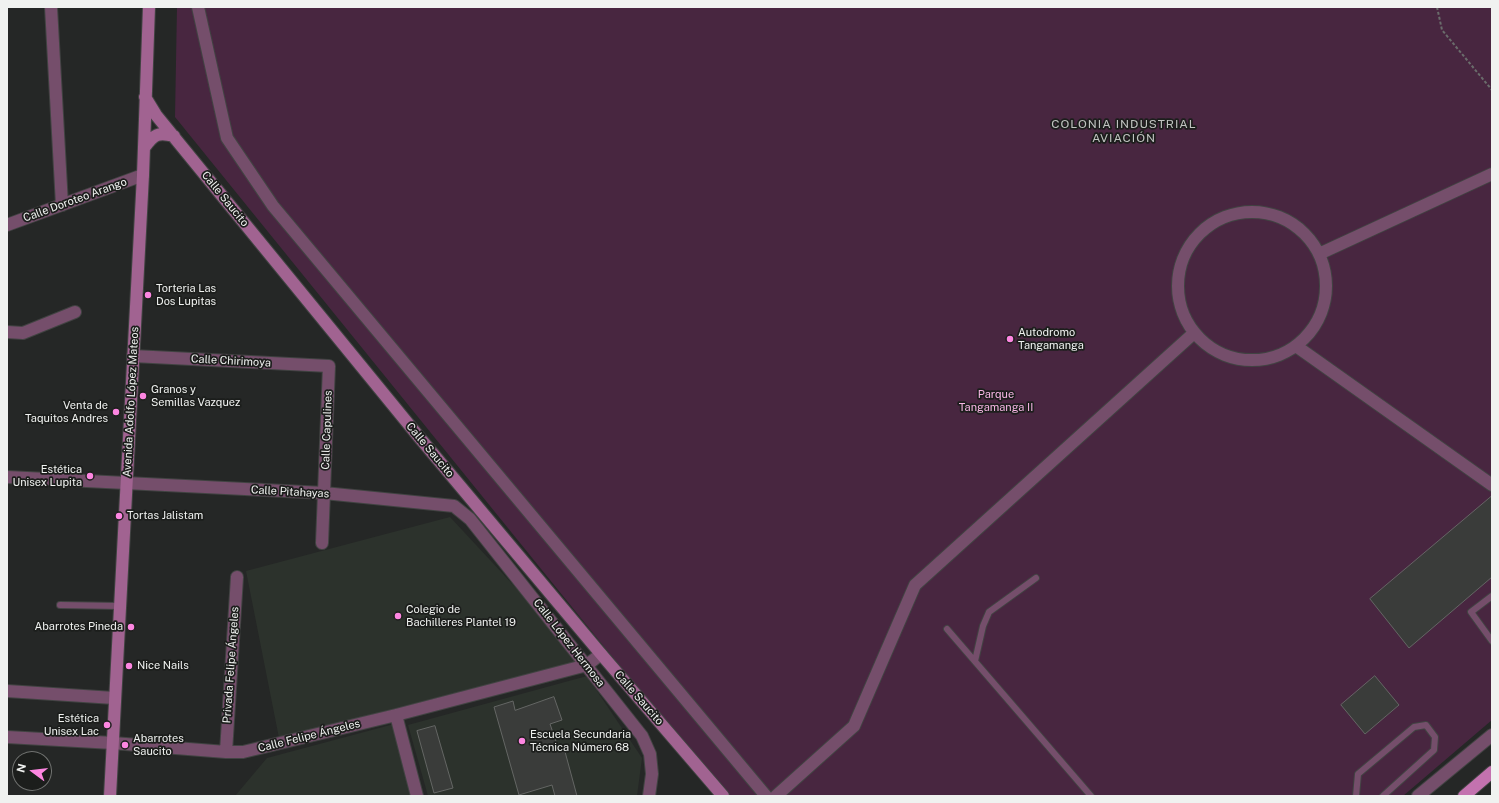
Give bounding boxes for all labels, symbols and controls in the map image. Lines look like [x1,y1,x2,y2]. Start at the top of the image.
district label: COLONIA INDUSTRIAL AVIACIÓN [1051,117,1197,145]
street label: Calle Saucito [199,169,251,229]
street label: Calle Doroteo Arango [21,175,129,225]
place label: Torteria Las Dos Lupitas [156,282,216,308]
marker: Torteria Las Dos Lupitas [143,290,153,300]
street label: Avenida Adolfo López Mateos [120,326,142,478]
place label: Autodromo Tangamanga [1018,326,1084,352]
marker: Autodromo Tangamanga [1005,334,1015,344]
street label: Calle Chirimoya [191,352,271,370]
place label: Granos y Semillas Vazquez [151,383,240,409]
park label: Parque Tangamanga II [959,388,1033,414]
street label: Calle Capulines [319,390,335,470]
marker: Granos y Semillas Vazquez [138,391,148,401]
place label: Venta de Taquitos Andres [25,399,108,425]
marker: Venta de Taquitos Andres [111,407,121,417]
street label: Calle Saucito [403,420,457,480]
place label: Estética Unisex Lupita [13,463,82,489]
marker: Estética Unisex Lupita [85,471,95,481]
street label: Calle Pitahayas [251,483,329,501]
place label: Tortas Jalistam [127,509,203,523]
marker: Tortas Jalistam [114,511,124,521]
street label: Calle López Hermosa [531,596,607,690]
place label: Colegio de Bachilleres Plantel 19 [406,603,516,629]
street label: Privada Felipe Ángeles [220,606,242,724]
marker: Colegio de Bachilleres Plantel 19 [393,611,403,621]
place label: Abarrotes Pineda [35,620,123,634]
marker: Abarrotes Pineda [126,622,136,632]
place label: Nice Nails [137,659,189,673]
marker: Nice Nails [124,661,134,671]
street label: Calle Saucito [612,668,666,728]
place label: Estética Unisex Lac [44,712,99,738]
street label: Calle Felipe Ángeles [257,717,361,755]
marker: Estética Unisex Lac [102,720,112,730]
place label: Escuela Secundaria Técnica Número 68 [530,728,631,754]
place label: Abarrotes Saucito [133,732,184,758]
marker: Escuela Secundaria Técnica Número 68 [517,736,527,746]
marker: Abarrotes Saucito [120,740,130,750]
north arrow [12,751,52,791]
text: N [14,762,28,774]

